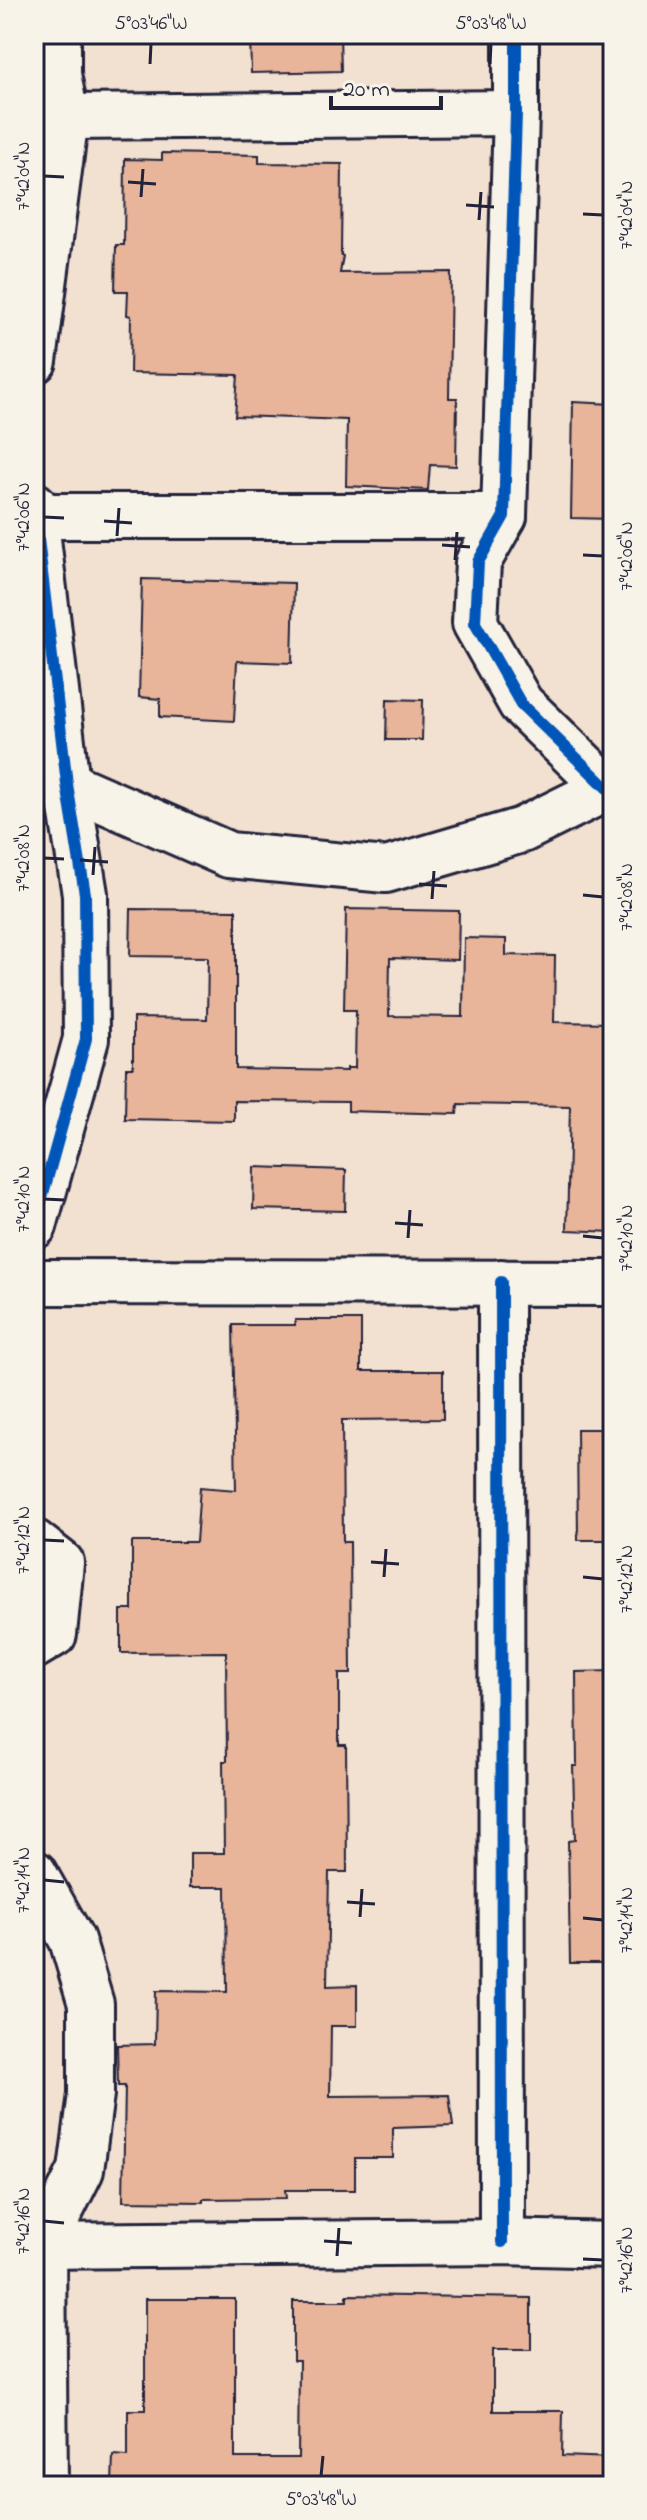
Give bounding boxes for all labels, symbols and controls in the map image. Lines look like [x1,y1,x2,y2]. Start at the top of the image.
text: 5°03'46"W [114,10,188,39]
text: 5°03'48"W [455,10,527,39]
scale bar [331,60,441,110]
text: 20 m [343,73,390,108]
text: 7°42'04"N [10,142,39,210]
text: 7°42'04"N [613,181,642,249]
text: 7°42'06"N [10,482,39,552]
text: 7°42'06"N [613,521,642,591]
text: 7°42'08"N [10,824,39,892]
text: 7°42'08"N [613,863,642,931]
text: 7°42'10"N [10,1165,39,1233]
text: 7°42'10"N [613,1204,642,1272]
text: 7°42'12"N [10,1506,39,1574]
text: 7°42'12"N [613,1545,642,1613]
text: 7°42'14"N [10,1847,39,1913]
text: 7°42'14"N [613,1887,642,1953]
text: 7°42'16"N [10,2187,39,2255]
text: 7°42'16"N [613,2226,642,2294]
text: 5°03'48"W [285,2486,357,2515]

